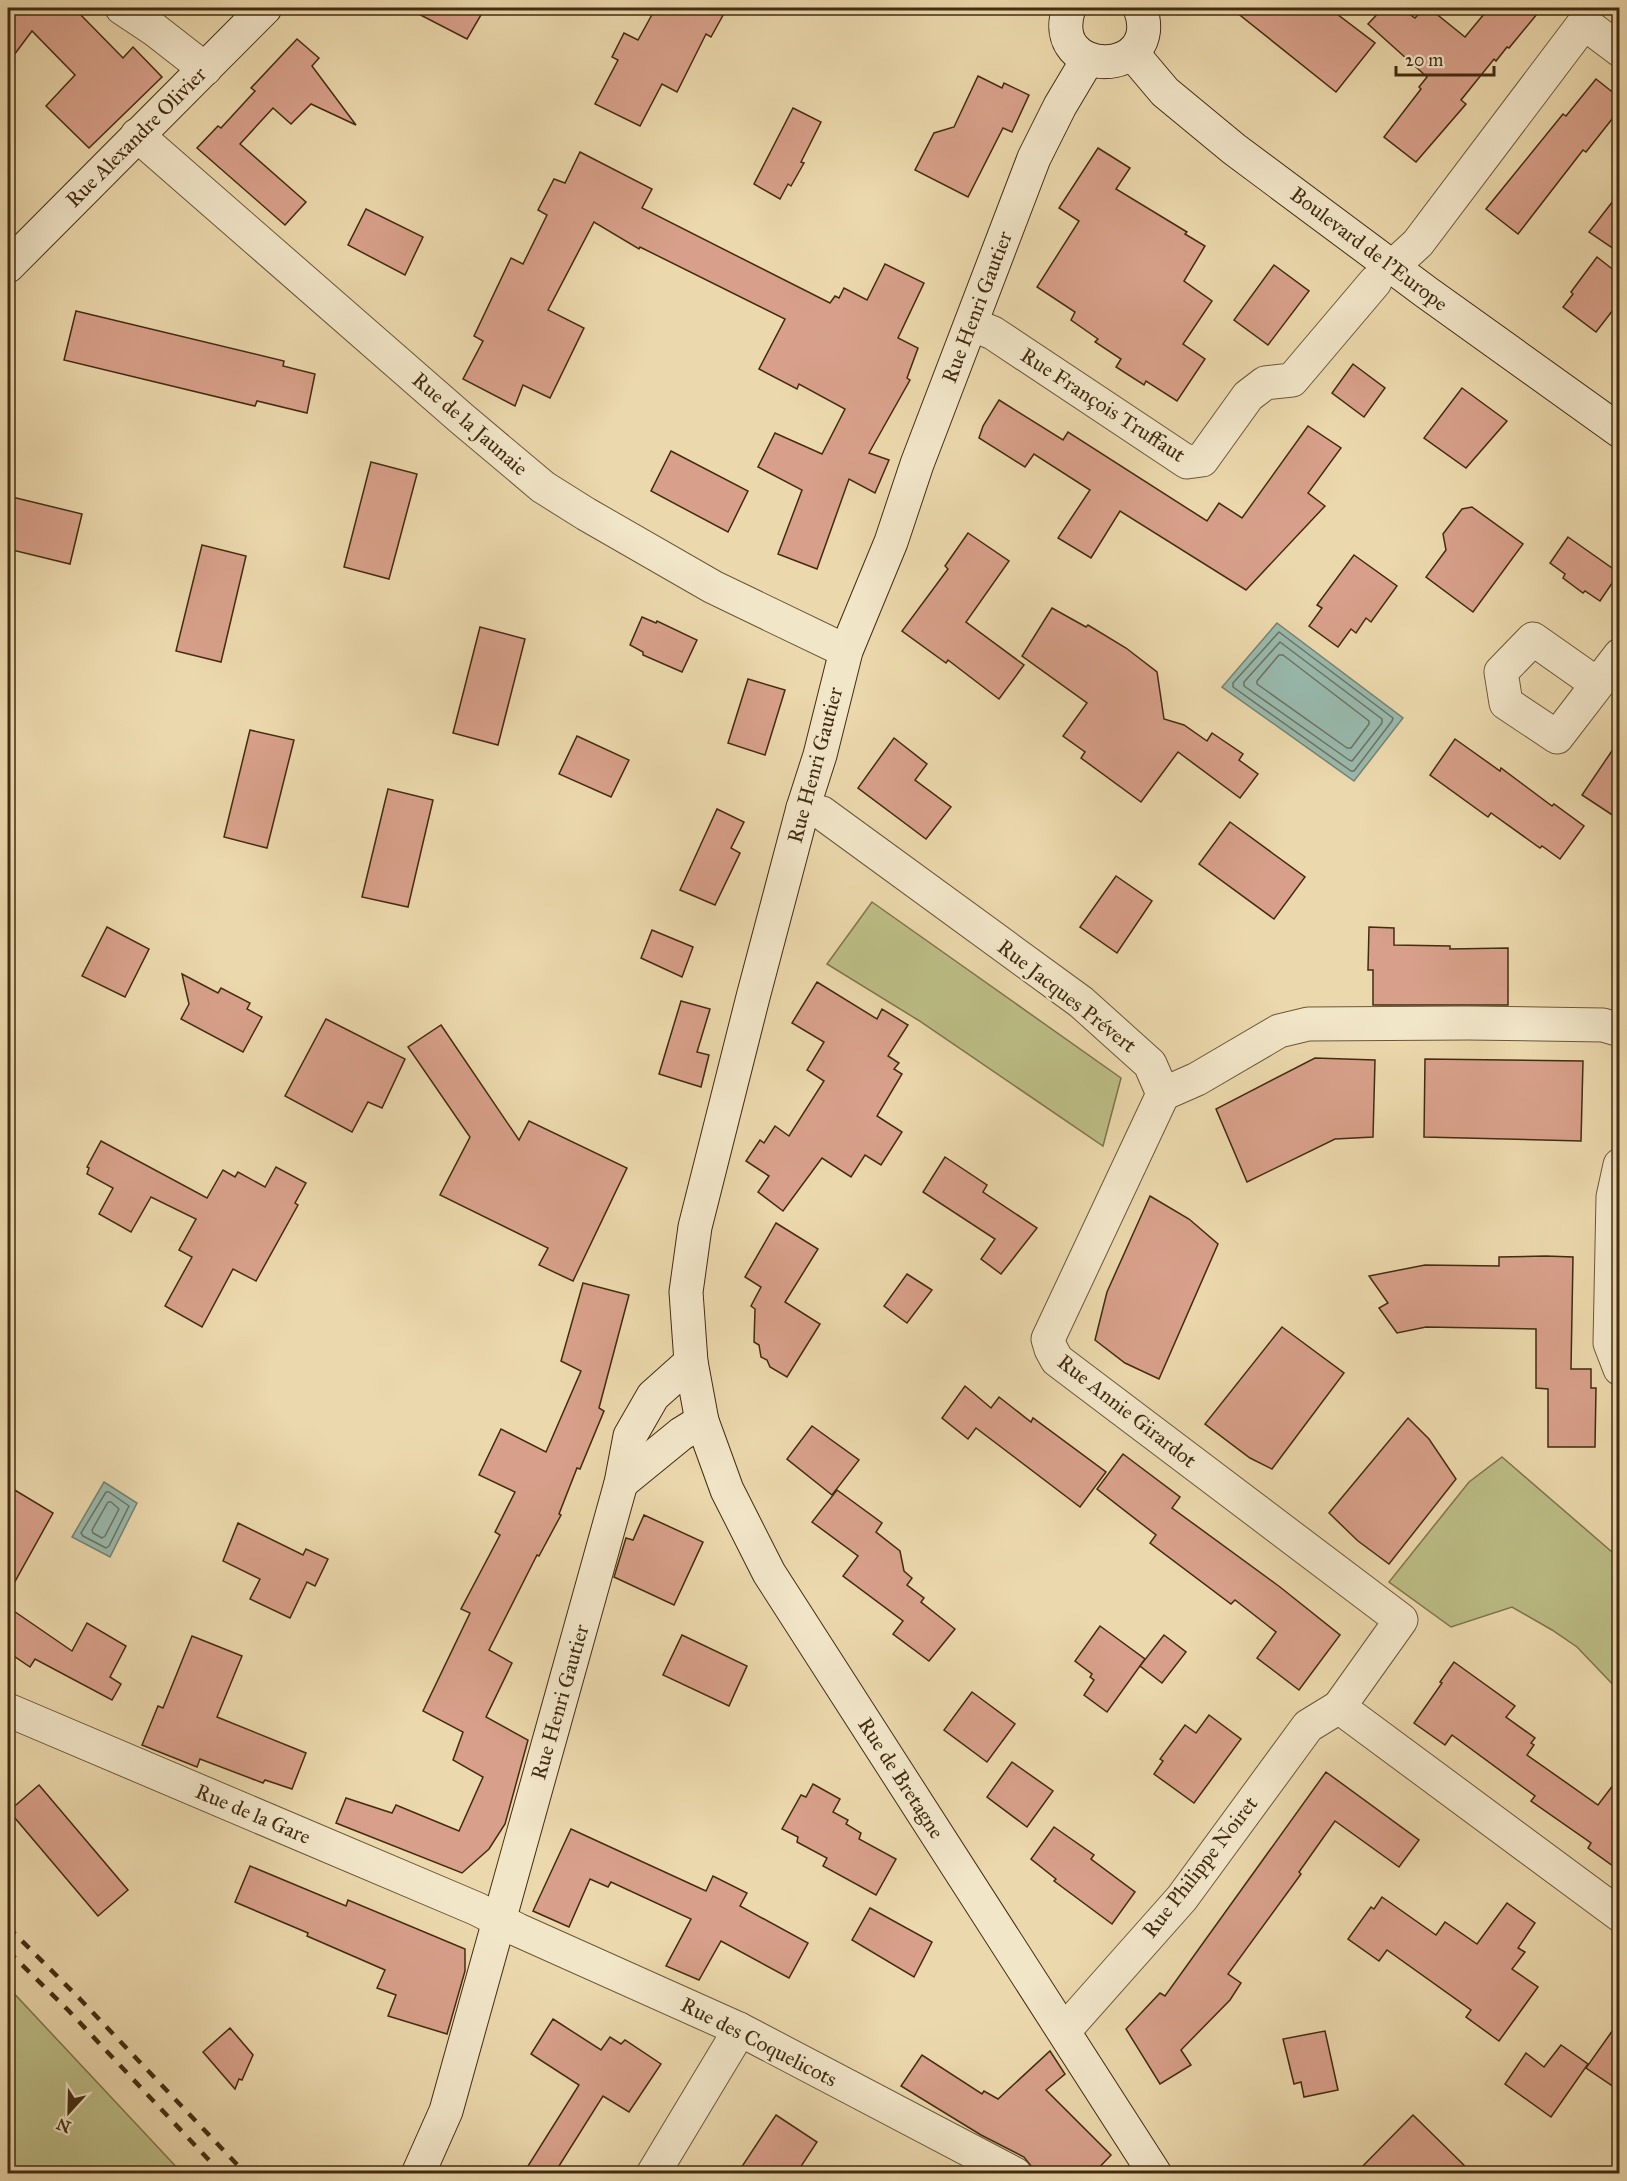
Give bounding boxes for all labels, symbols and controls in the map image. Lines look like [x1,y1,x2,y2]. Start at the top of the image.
scale bar [1396,39,1494,77]
text: 20 m [1405,49,1443,71]
street label: Rue Alexandre Olivier [60,61,212,213]
street label: Boulevard de l'Europe [1285,181,1453,317]
street label: Rue Henri Gautier [936,227,1018,387]
street label: Rue François Truffaut [1016,342,1191,468]
street label: Rue de la Jaunaie [407,367,533,481]
street label: Rue Henri Gautier [782,684,848,846]
street label: Rue Jacques Prévert [992,934,1142,1059]
street label: Rue Annie Girardot [1052,1349,1202,1474]
street label: Rue Henri Gautier [525,1621,595,1783]
street label: Rue de Bretagne [852,1712,950,1844]
street label: Rue de la Gare [191,1778,315,1850]
street label: Rue Philippe Noiret [1137,1791,1264,1943]
street label: Rue des Coquelicots [677,1991,841,2093]
north arrow [39,2082,99,2142]
text: N [53,2114,73,2137]

